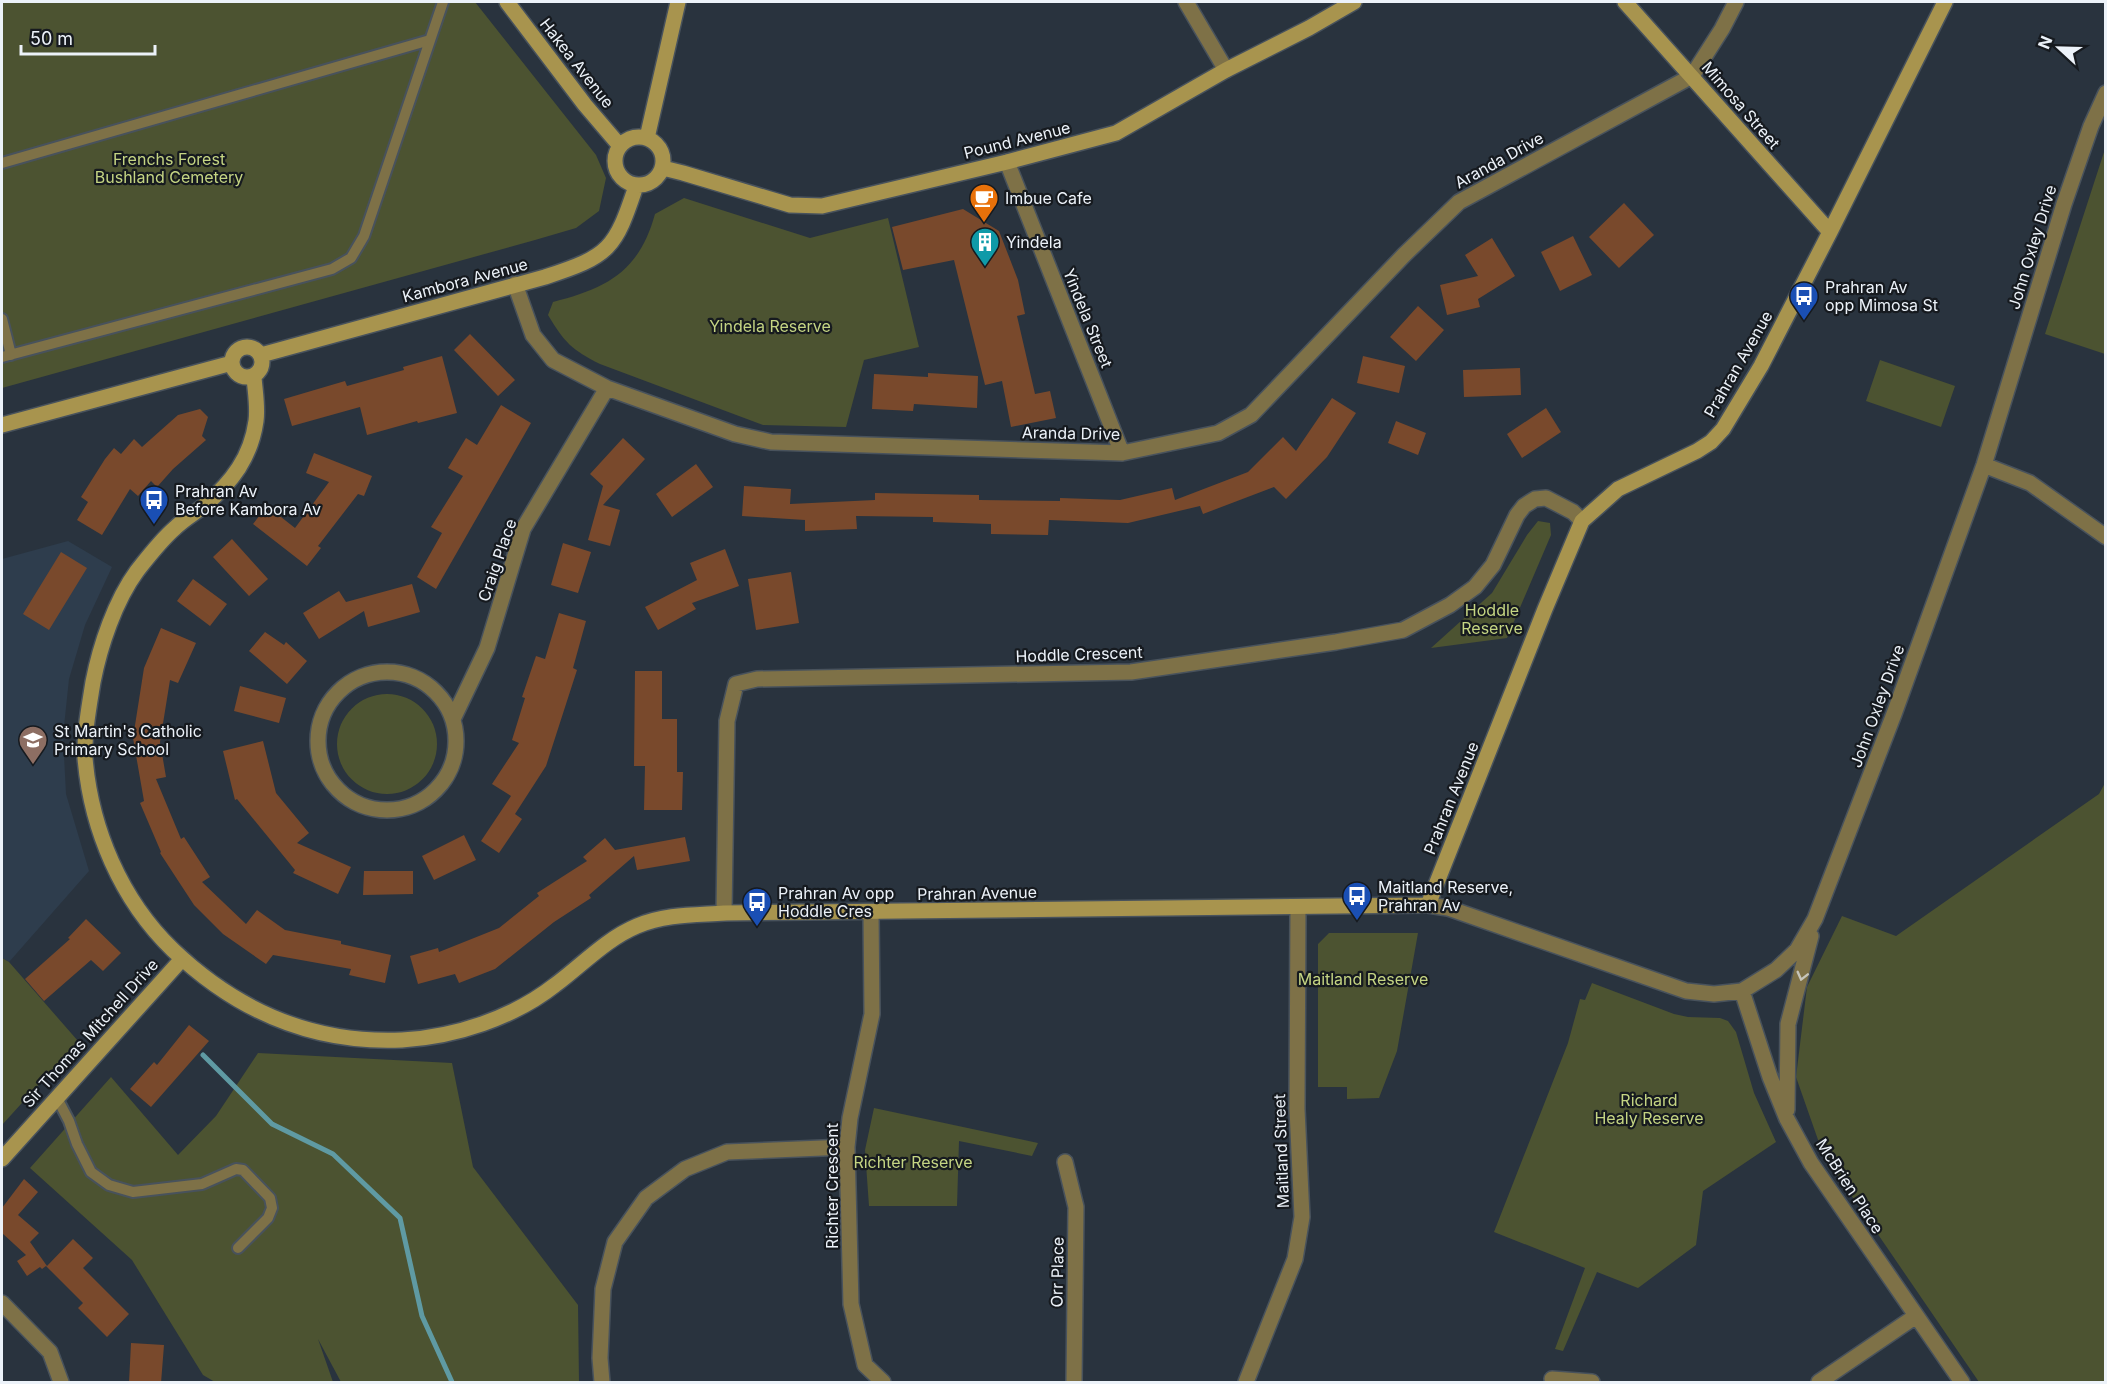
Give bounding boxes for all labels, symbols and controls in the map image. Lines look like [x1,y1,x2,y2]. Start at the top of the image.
street label: Hakea Avenue [536,14,618,112]
scale bar [21,18,154,56]
north arrow [2029,18,2089,78]
text: 50 m [30,28,73,49]
text: N [2034,33,2057,52]
street label: Mimosa Street [1698,57,1784,153]
street label: Pound Avenue [962,117,1072,163]
street label: Aranda Drive [1451,127,1547,193]
park label: Frenchs Forest Bushland Cemetery [95,149,243,187]
cafe icon: Imbue Cafe [968,182,1000,224]
street label: John Oxley Drive [2004,182,2060,312]
place label: Imbue Cafe [1005,188,1092,208]
building icon: Yindela [969,226,1001,268]
place label: Yindela [1006,232,1062,252]
street label: Kambora Avenue [400,254,530,306]
street label: Yindela Street [1059,265,1117,371]
place label: Prahran Av opp Mimosa St [1825,277,1938,315]
bus stop icon: Prahran Av opp Mimosa St [1788,280,1820,322]
street label: Prahran Avenue [1699,307,1777,421]
park label: Yindela Reserve [709,316,831,336]
street label: Aranda Drive [1022,422,1120,444]
place label: Prahran Av Before Kambora Av [175,481,321,519]
bus stop icon: Prahran Av Before Kambora Av [138,484,170,526]
street label: Craig Place [473,516,521,604]
park label: Hoddle Reserve [1461,600,1523,638]
street label: Hoddle Crescent [1015,642,1143,666]
street label: John Oxley Drive [1846,642,1908,770]
place label: St Martin's Catholic Primary School [54,721,202,759]
school or university icon: St Martin's Catholic Primary School [17,724,49,766]
street label: Prahran Avenue [1419,739,1483,857]
place label: Maitland Reserve, Prahran Av [1378,877,1513,915]
bus stop icon: Maitland Reserve, Prahran Av [1341,880,1373,922]
street label: Prahran Avenue [917,882,1037,904]
place label: Prahran Av opp Hoddle Cres [778,883,894,921]
bus stop icon: Prahran Av opp Hoddle Cres [741,886,773,928]
street label: Sir Thomas Mitchell Drive [18,954,162,1112]
park label: Maitland Reserve [1298,969,1428,989]
one-way arrow [1796,970,1809,980]
park label: Richard Healy Reserve [1594,1090,1704,1128]
street label: Maitland Street [1269,1094,1293,1208]
street label: Richter Crescent [822,1123,842,1249]
street label: McBrien Place [1812,1135,1888,1237]
park label: Richter Reserve [853,1152,973,1172]
street label: Orr Place [1046,1237,1068,1307]

